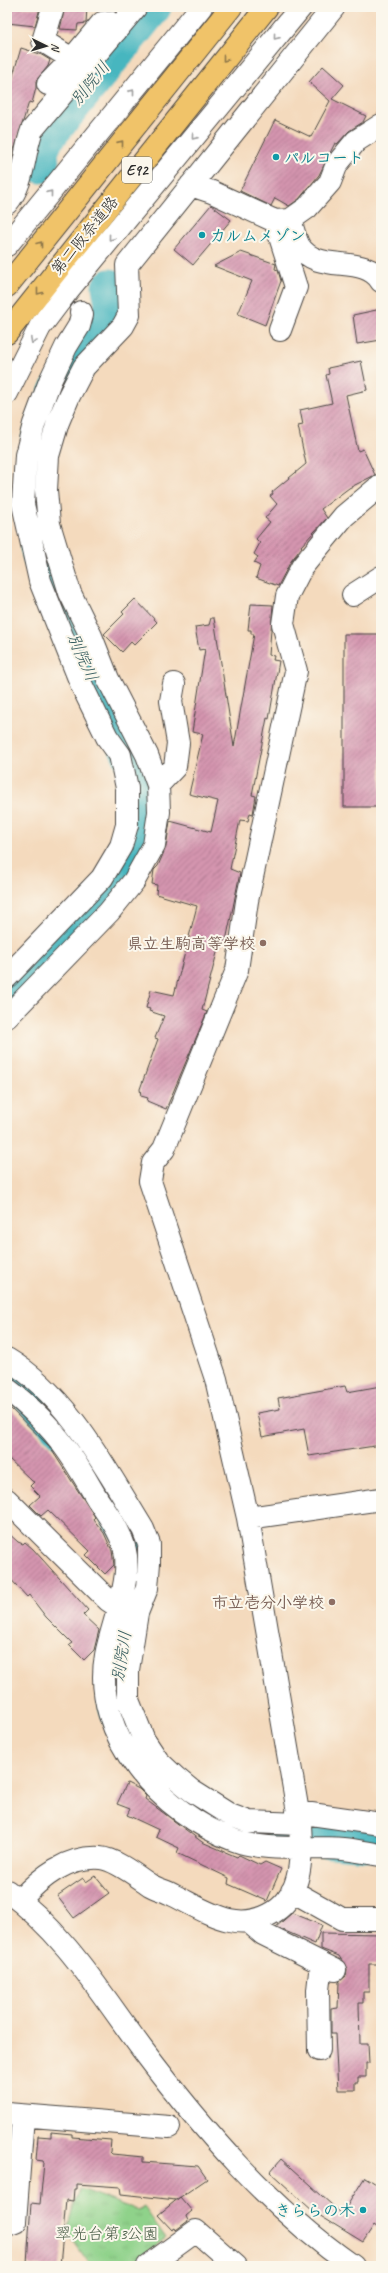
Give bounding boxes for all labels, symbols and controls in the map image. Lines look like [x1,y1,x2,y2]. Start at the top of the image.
north arrow [26,26,66,66]
one-way arrow [274,33,281,40]
text: N [49,43,63,53]
one-way arrow [223,55,230,62]
water label: 別院川 [66,57,115,110]
one-way arrow [127,90,134,97]
one-way arrow [191,133,198,140]
one-way arrow [117,140,124,147]
place label: パルコート [284,148,364,168]
marker: パルコート [271,152,281,162]
road number: E92 [122,157,152,183]
one-way arrow [45,191,52,198]
street label: 第二阪奈道路 [47,192,123,279]
place label: カルムメゾン [210,226,306,246]
marker: カルムメゾン [197,230,207,240]
one-way arrow [109,233,116,240]
one-way arrow [35,241,42,248]
one-way arrow [37,288,44,295]
one-way arrow [30,337,37,344]
water label: 別院川 [63,630,103,685]
place label: 県立生駒高等学校 [127,934,255,954]
marker: 県立生駒高等学校 [258,938,268,948]
place label: 市立壱分小学校 [212,1593,324,1613]
marker: 市立壱分小学校 [327,1597,337,1607]
water label: 別院川 [107,1629,136,1683]
place label: きららの木 [275,2201,355,2221]
marker: きららの木 [358,2205,368,2215]
park label: 翠光台第3公園 [55,2224,159,2244]

